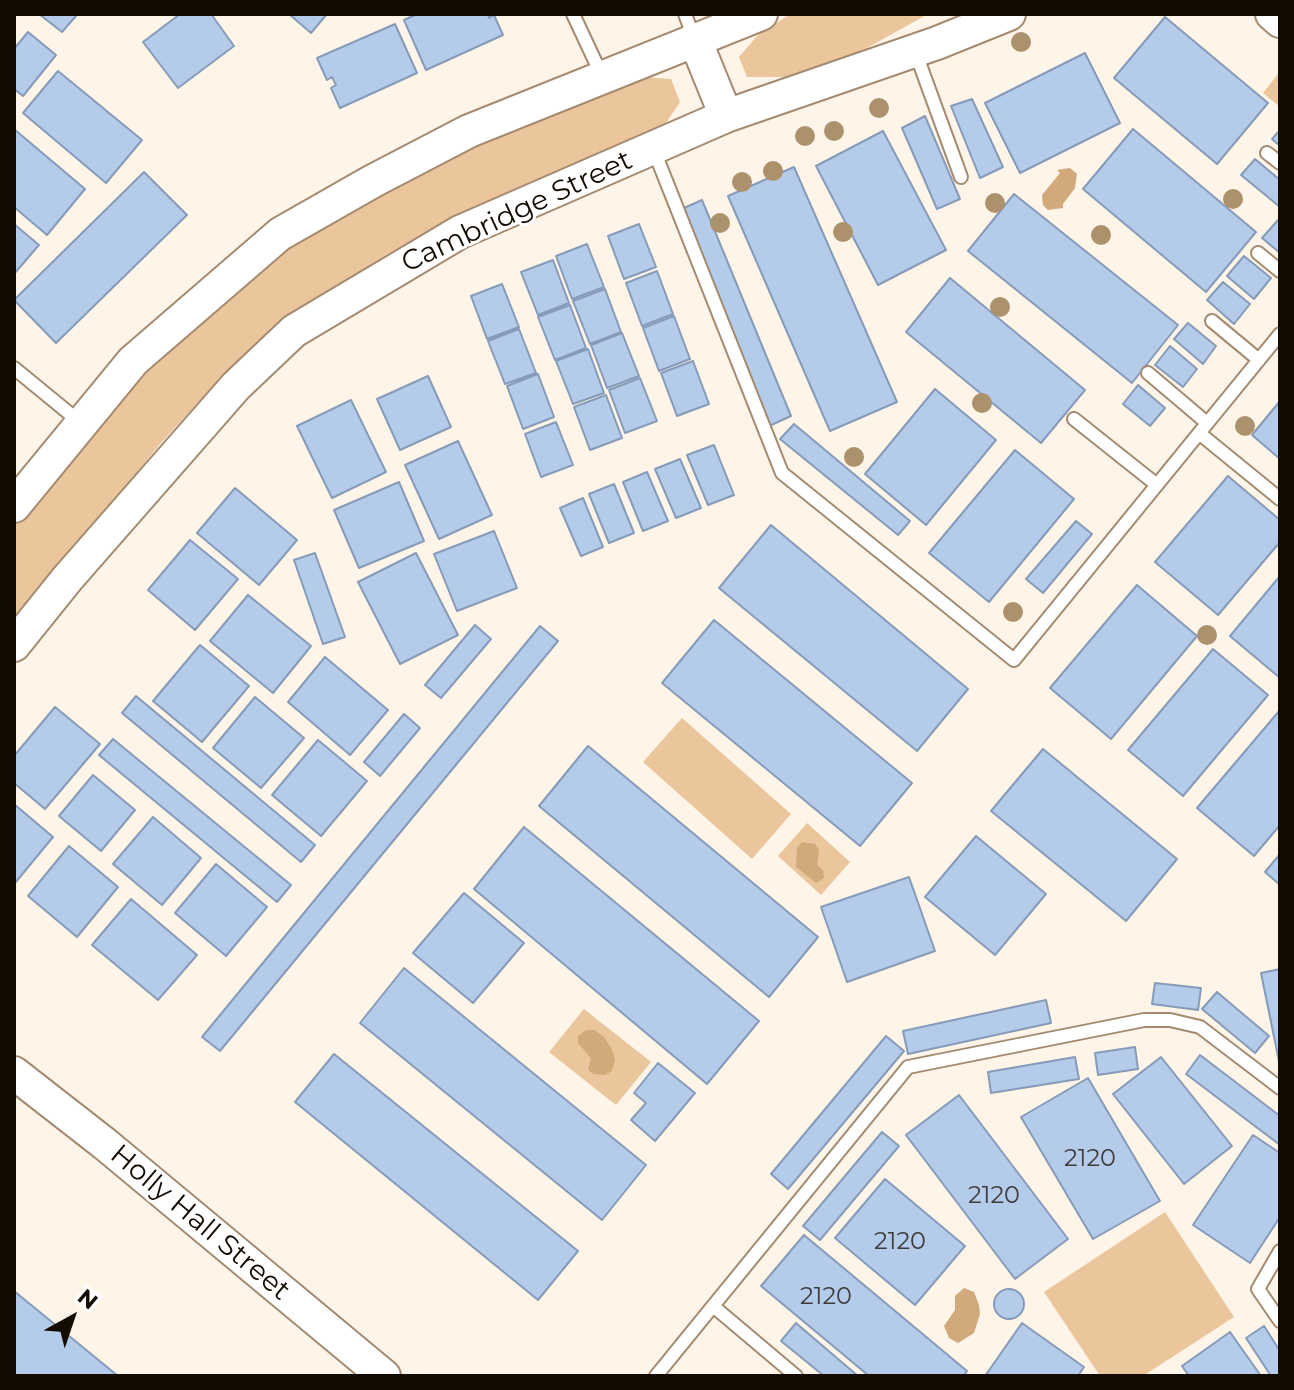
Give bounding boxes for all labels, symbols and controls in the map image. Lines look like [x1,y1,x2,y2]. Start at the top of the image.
street label: Cambridge Street [396,144,638,280]
street label: Holly Hall Street [103,1138,297,1308]
house number: 2120 [1064,1145,1116,1173]
house number: 2120 [968,1182,1020,1210]
house number: 2120 [874,1228,926,1256]
north arrow [32,1278,112,1358]
text: N [72,1283,103,1315]
house number: 2120 [800,1283,852,1311]

